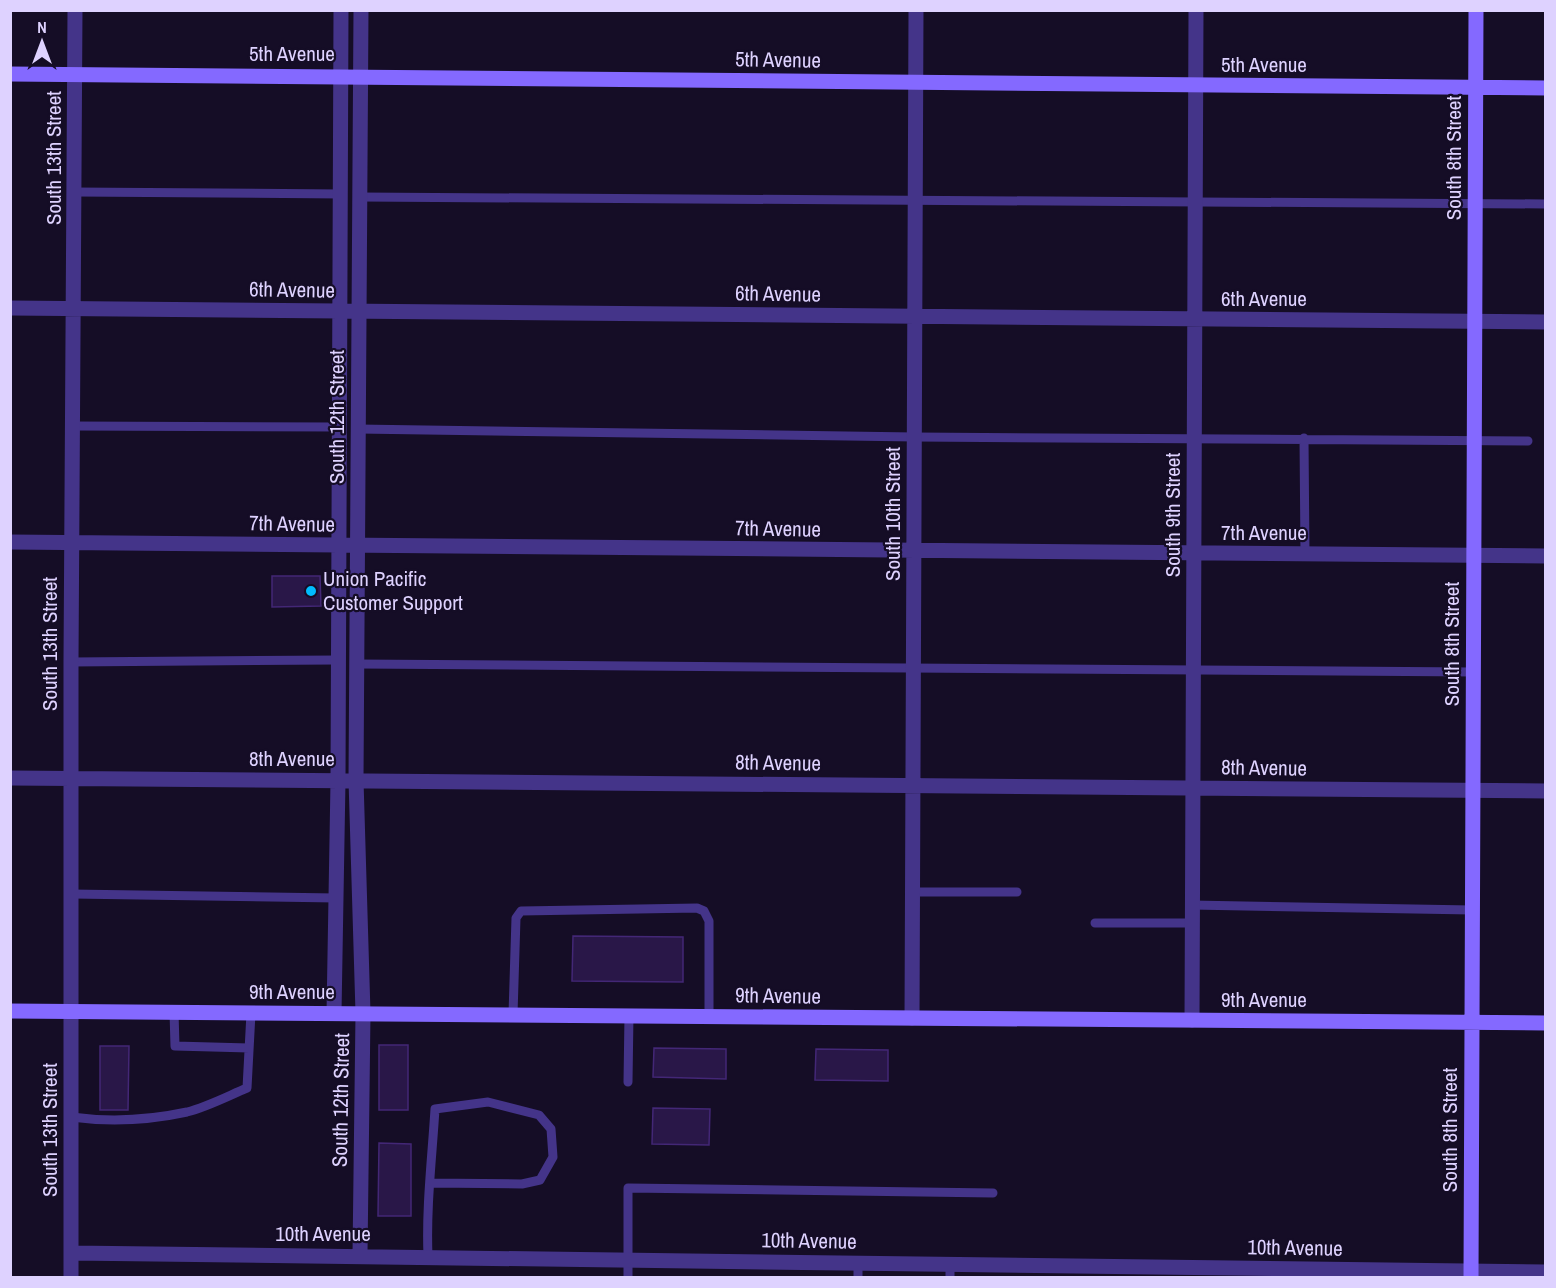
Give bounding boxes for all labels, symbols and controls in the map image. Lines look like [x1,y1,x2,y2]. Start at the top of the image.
north arrow [12,12,72,72]
text: N [37,16,47,38]
street label: 5th Avenue [249,39,335,68]
street label: 5th Avenue [735,44,821,75]
street label: 5th Avenue [1221,50,1307,79]
street label: South 13th Street [39,91,68,225]
street label: South 8th Street [1439,96,1468,220]
street label: 6th Avenue [249,274,335,305]
street label: 6th Avenue [735,278,821,309]
street label: 6th Avenue [1221,284,1307,313]
street label: South 12th Street [322,350,351,484]
street label: South 10th Street [878,447,907,581]
street label: South 9th Street [1158,453,1187,577]
street label: 7th Avenue [249,508,335,539]
street label: 7th Avenue [735,513,821,544]
street label: 7th Avenue [1221,518,1307,547]
place label: Union Pacific Customer Support [323,564,463,617]
street label: South 13th Street [35,577,64,711]
street label: South 8th Street [1437,582,1466,706]
marker: Union Pacific Customer Support [304,584,318,598]
street label: 8th Avenue [249,744,335,773]
street label: 8th Avenue [735,747,821,778]
street label: 8th Avenue [1221,752,1307,783]
street label: 9th Avenue [249,977,335,1006]
street label: 9th Avenue [735,980,821,1011]
street label: 9th Avenue [1221,985,1307,1014]
street label: South 12th Street [325,1033,356,1167]
street label: South 13th Street [35,1063,64,1197]
street label: South 8th Street [1435,1068,1464,1192]
street label: 10th Avenue [275,1219,371,1248]
street label: 10th Avenue [761,1225,857,1256]
street label: 10th Avenue [1247,1232,1343,1263]

